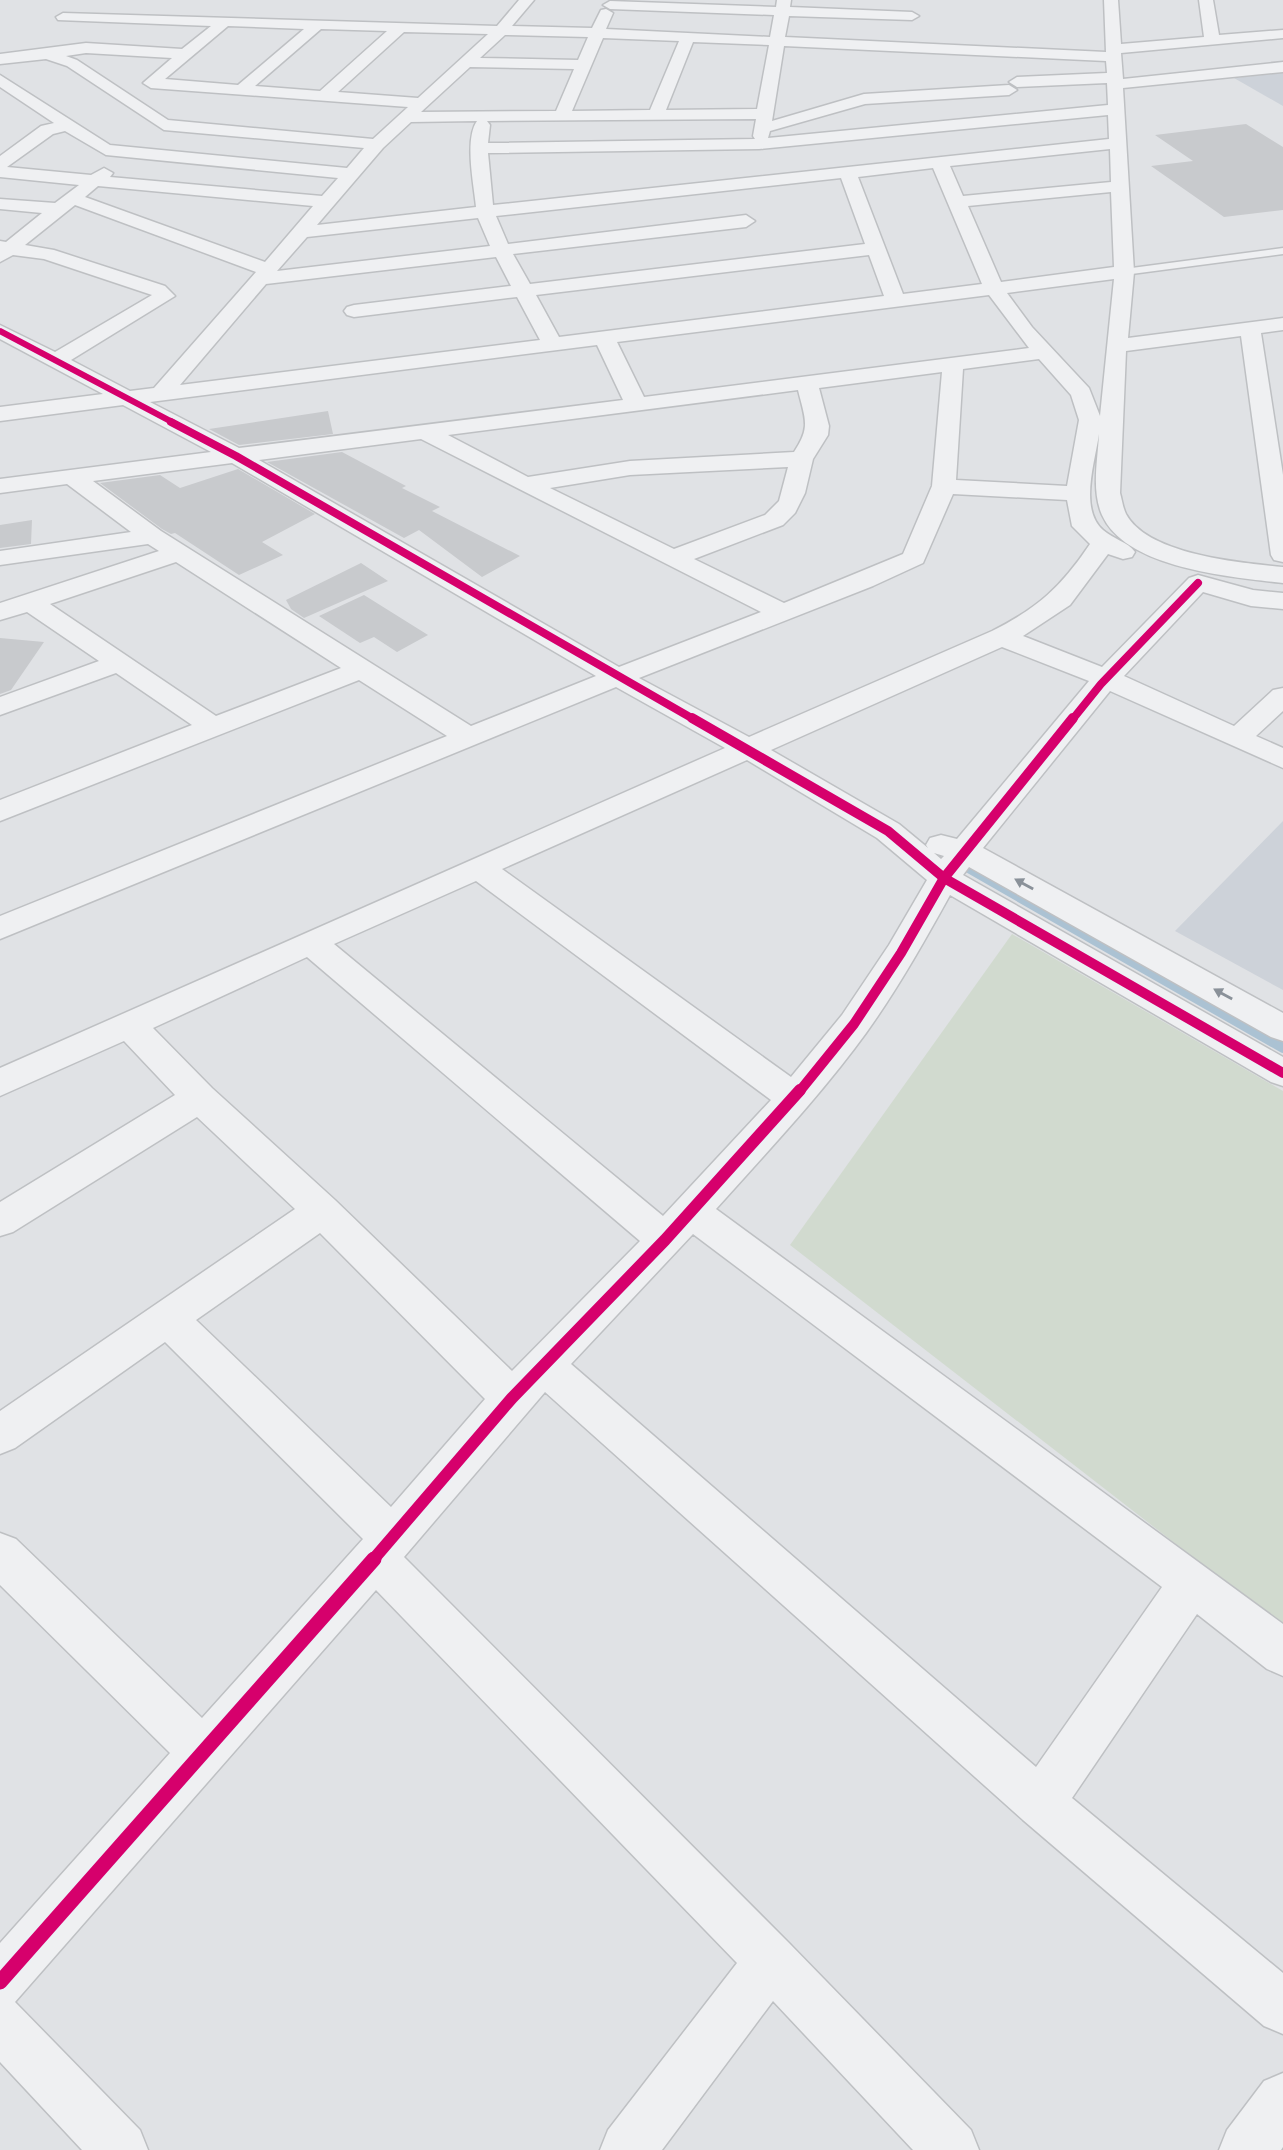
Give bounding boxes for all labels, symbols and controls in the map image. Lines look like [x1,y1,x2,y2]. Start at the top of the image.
one-way arrow [1015,878,1034,890]
one-way arrow [1213,989,1233,1001]

